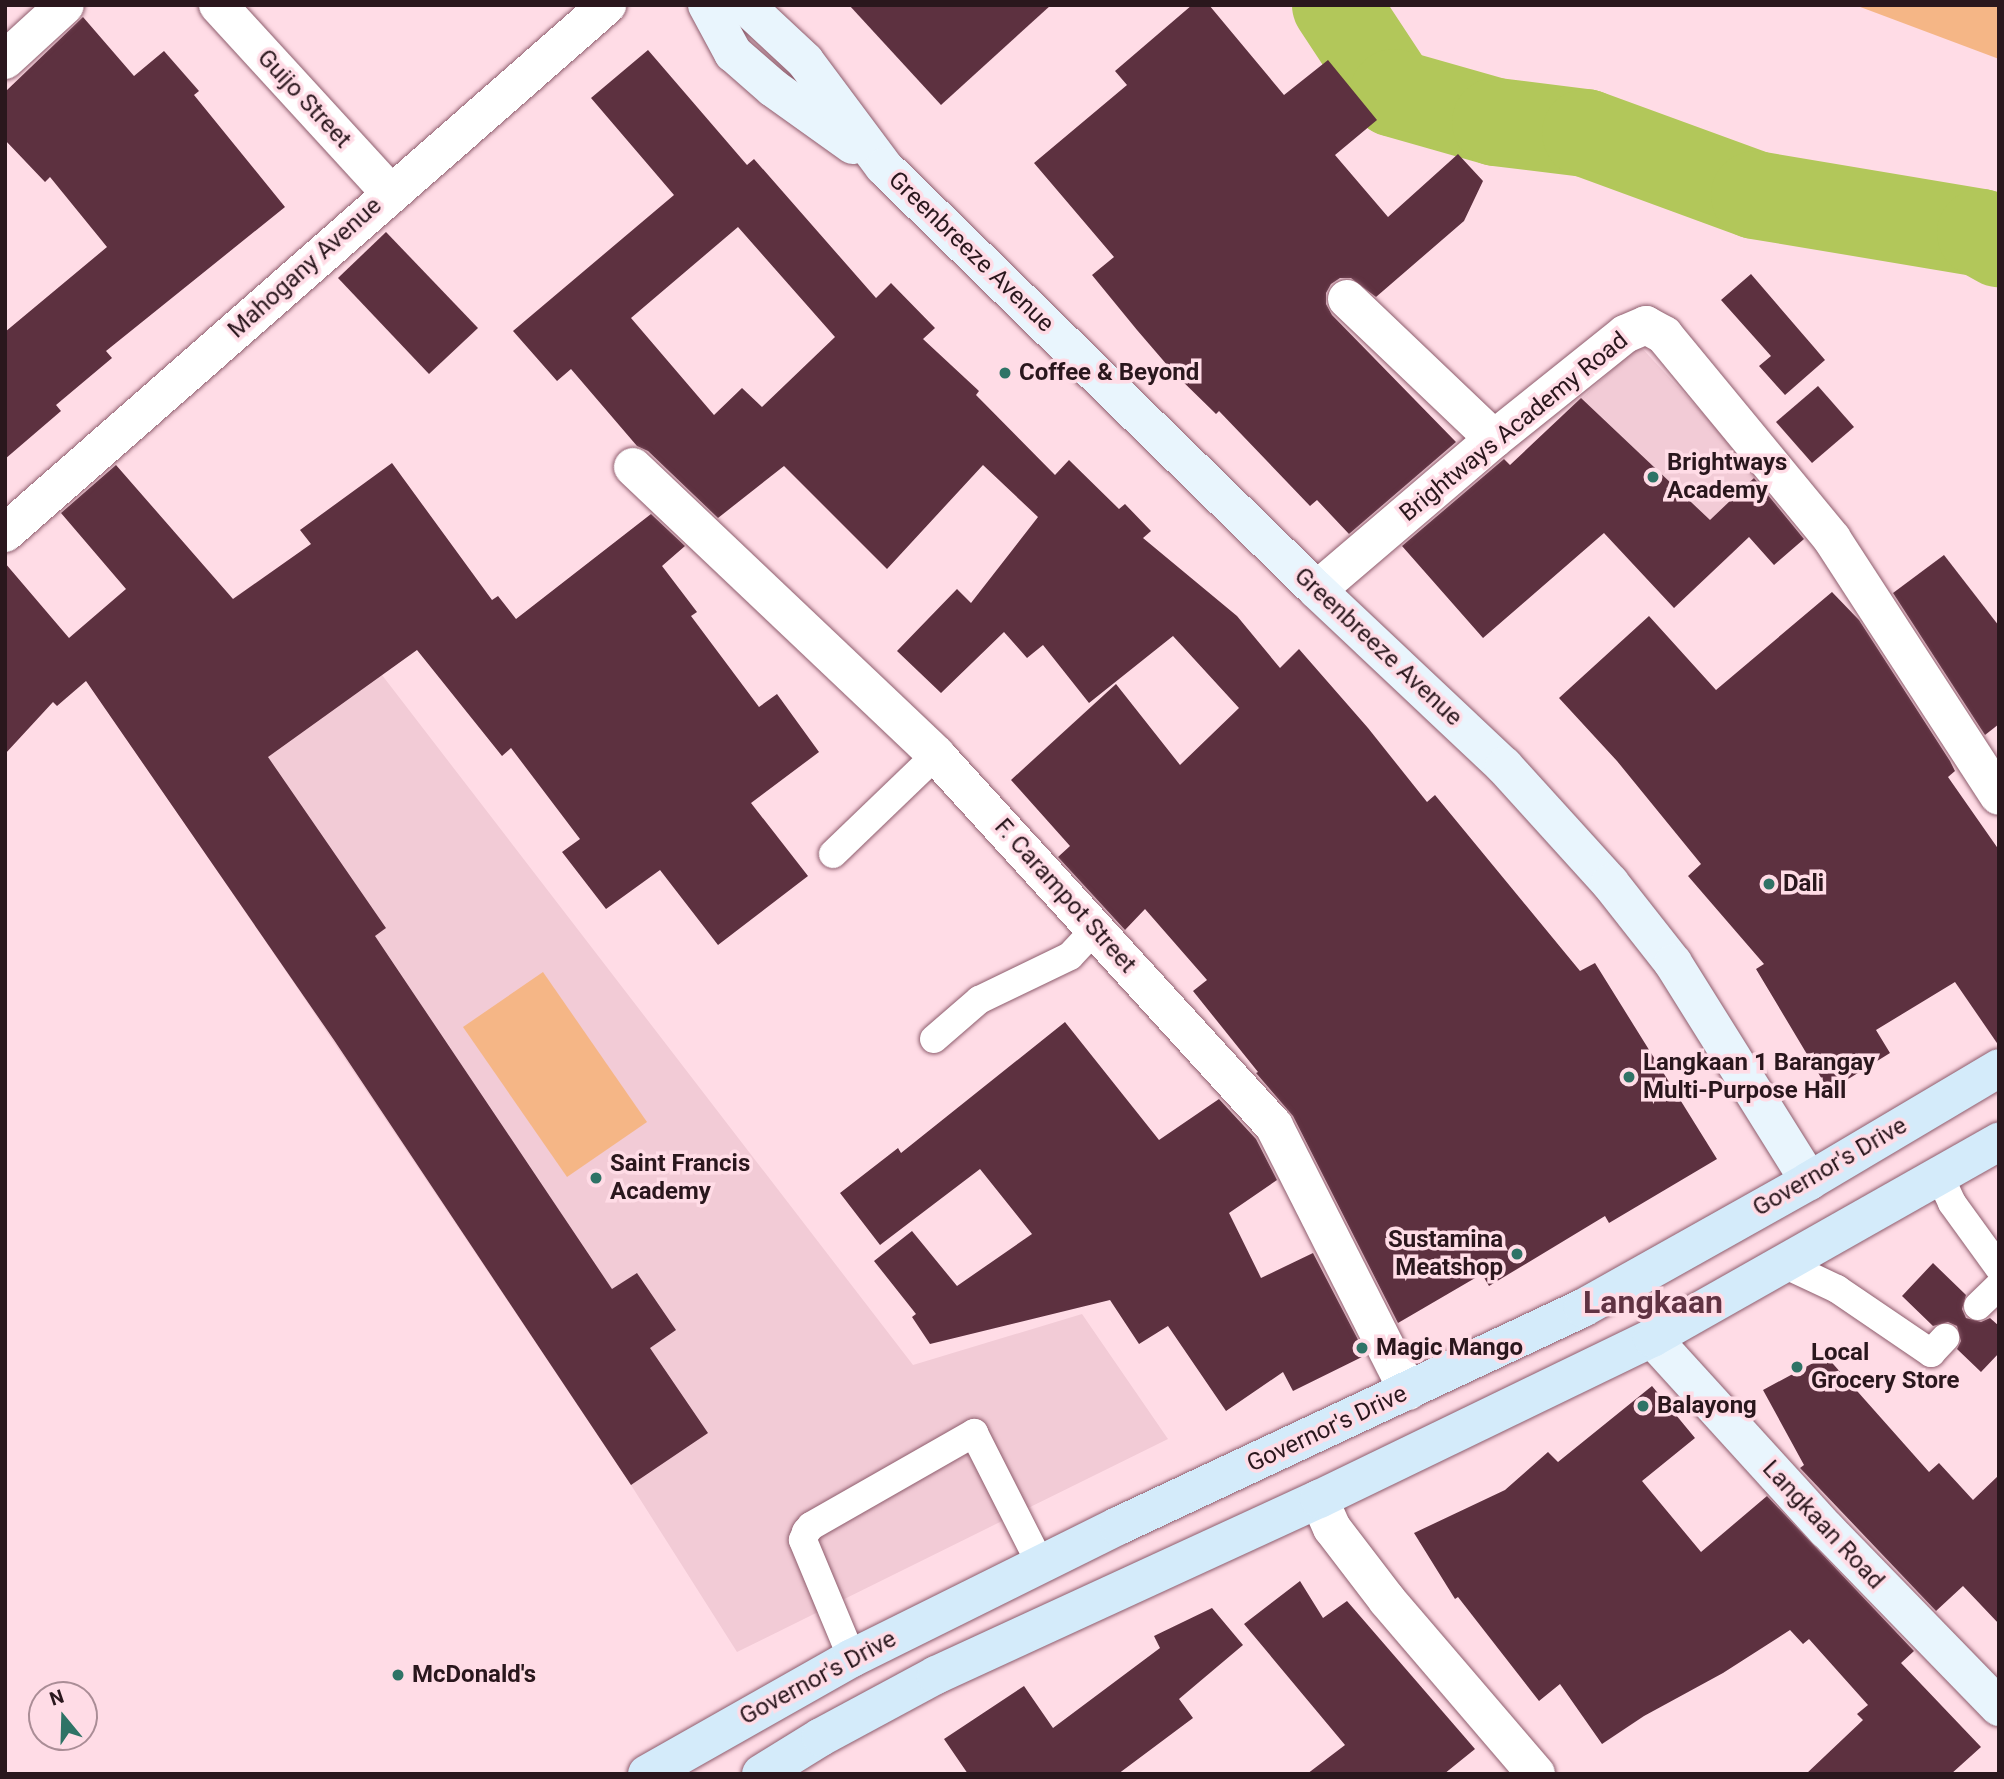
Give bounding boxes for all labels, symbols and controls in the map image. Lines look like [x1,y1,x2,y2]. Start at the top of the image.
street label: Guijo Street [251,44,357,154]
street label: Greenbreeze Avenue [882,166,1060,338]
street label: Mahogany Avenue [222,192,388,344]
street label: Brightways Academy Road [1394,326,1634,528]
place label: Coffee & Beyond [1019,359,1199,387]
marker: Coffee & Beyond [997,365,1013,381]
place label: Brightways Academy [1667,449,1787,505]
marker: Brightways Academy [1645,469,1661,485]
street label: Greenbreeze Avenue [1288,562,1468,732]
street label: F. Carampot Street [988,813,1142,979]
place label: Dali [1783,870,1824,898]
marker: Dali [1761,876,1777,892]
place label: Langkaan 1 Barangay Multi-Purpose Hall [1643,1049,1875,1105]
marker: Langkaan 1 Barangay Multi-Purpose Hall [1621,1069,1637,1085]
street label: Governor's Drive [1748,1111,1912,1223]
place label: Saint Francis Academy [610,1150,750,1206]
marker: Saint Francis Academy [588,1170,604,1186]
place label: Sustamina Meatshop [1388,1226,1503,1282]
marker: Sustamina Meatshop [1509,1246,1525,1262]
district label: Langkaan [1583,1283,1723,1321]
place label: Magic Mango [1376,1334,1523,1362]
place label: Local Grocery Store [1811,1339,1960,1395]
marker: Magic Mango [1354,1340,1370,1356]
marker: Local Grocery Store [1789,1359,1805,1375]
street label: Governor's Drive [1243,1379,1411,1479]
place label: Balayong [1657,1392,1757,1420]
marker: Balayong [1635,1398,1651,1414]
street label: Langkaan Road [1756,1455,1890,1595]
street label: Governor's Drive [735,1625,901,1731]
place label: McDonald's [412,1661,536,1689]
marker: McDonald's [390,1667,406,1683]
north arrow [28,1681,98,1751]
text: N [47,1685,67,1711]

